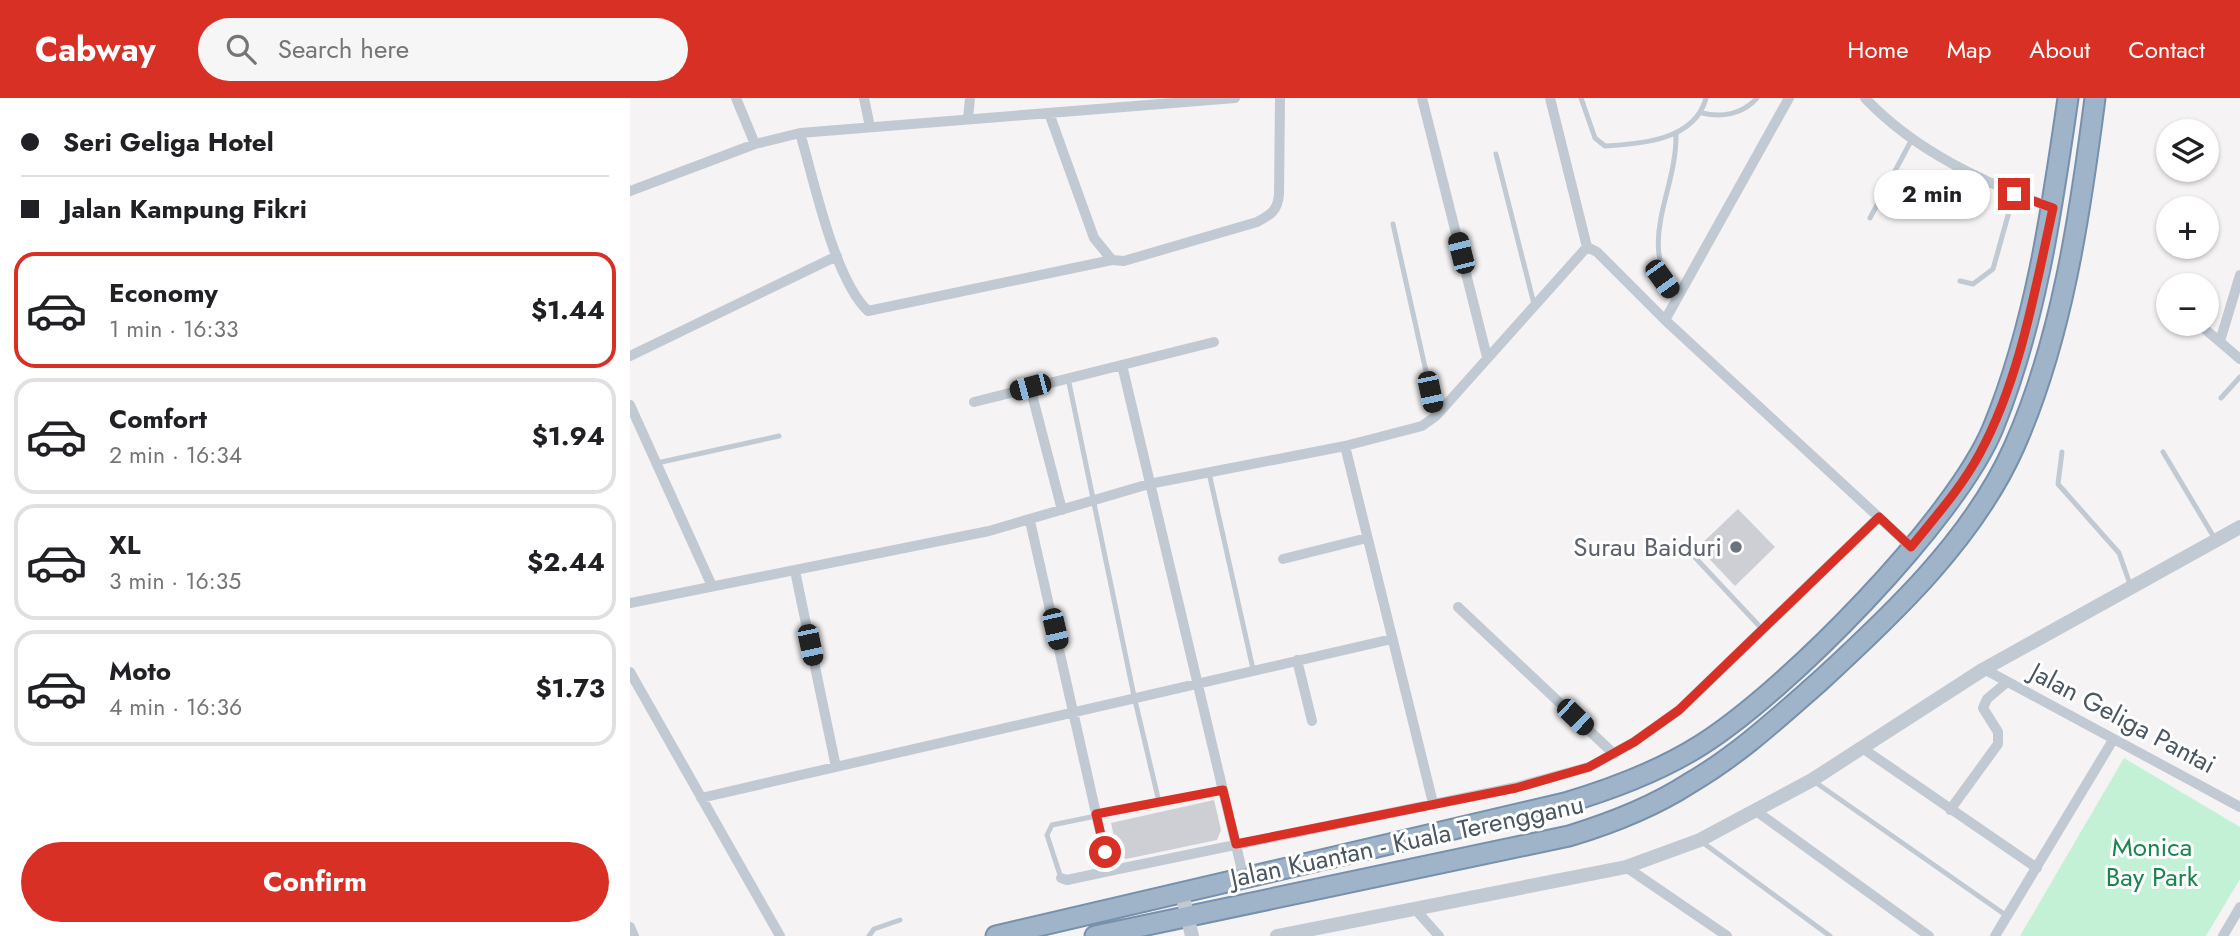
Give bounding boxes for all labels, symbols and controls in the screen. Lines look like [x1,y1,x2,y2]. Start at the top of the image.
search box [198,18,688,81]
text: Cabway [35,26,156,73]
icon: search [222,30,260,68]
text: Search here [278,30,409,68]
text: Home [1847,32,1909,67]
text: Map [1947,32,1991,67]
text: About [2029,32,2090,67]
text: Contact [2128,32,2205,67]
map controls [2156,119,2219,336]
button: layers [2156,119,2219,182]
text: Seri Geliga Hotel [63,123,274,161]
callout: 2 min [1874,170,1990,218]
text: 2 min [1902,177,1962,211]
route end [1998,178,2030,210]
text: Jalan Kampung Fikri [63,190,307,228]
button: + [2156,196,2219,259]
car [1446,230,1477,276]
car [1642,256,1683,302]
button: − [2156,273,2219,336]
text: Economy [109,274,218,312]
icon: car [25,279,88,342]
text: $1.44 [531,291,605,329]
text: 1 min · 16:33 [109,312,239,346]
car [1416,369,1445,415]
car [1007,371,1054,403]
text: Comfort [109,400,207,438]
icon: car [25,405,88,468]
text: $1.94 [532,417,605,455]
text: 2 min · 16:34 [109,438,242,472]
text: XL [109,526,141,564]
place label: Surau Baiduri [1573,528,1722,566]
icon: car [25,531,88,594]
marker: Surau Baiduri [1728,539,1744,555]
text: $2.44 [527,543,605,581]
text: 3 min · 16:35 [109,564,241,598]
car [1041,606,1070,652]
car [796,622,825,668]
text: Moto [109,652,171,690]
street label: Jalan Geliga Pantai [2021,652,2223,783]
icon: car [25,657,88,720]
text: $1.73 [535,669,605,707]
text: 4 min · 16:36 [109,690,242,724]
car [1553,695,1598,739]
street label: Jalan Kuantan - Kuala Terengganu [1224,785,1587,898]
park label: Monica Bay Park [2106,828,2199,896]
route start [1089,836,1121,868]
button: Confirm [21,842,609,922]

